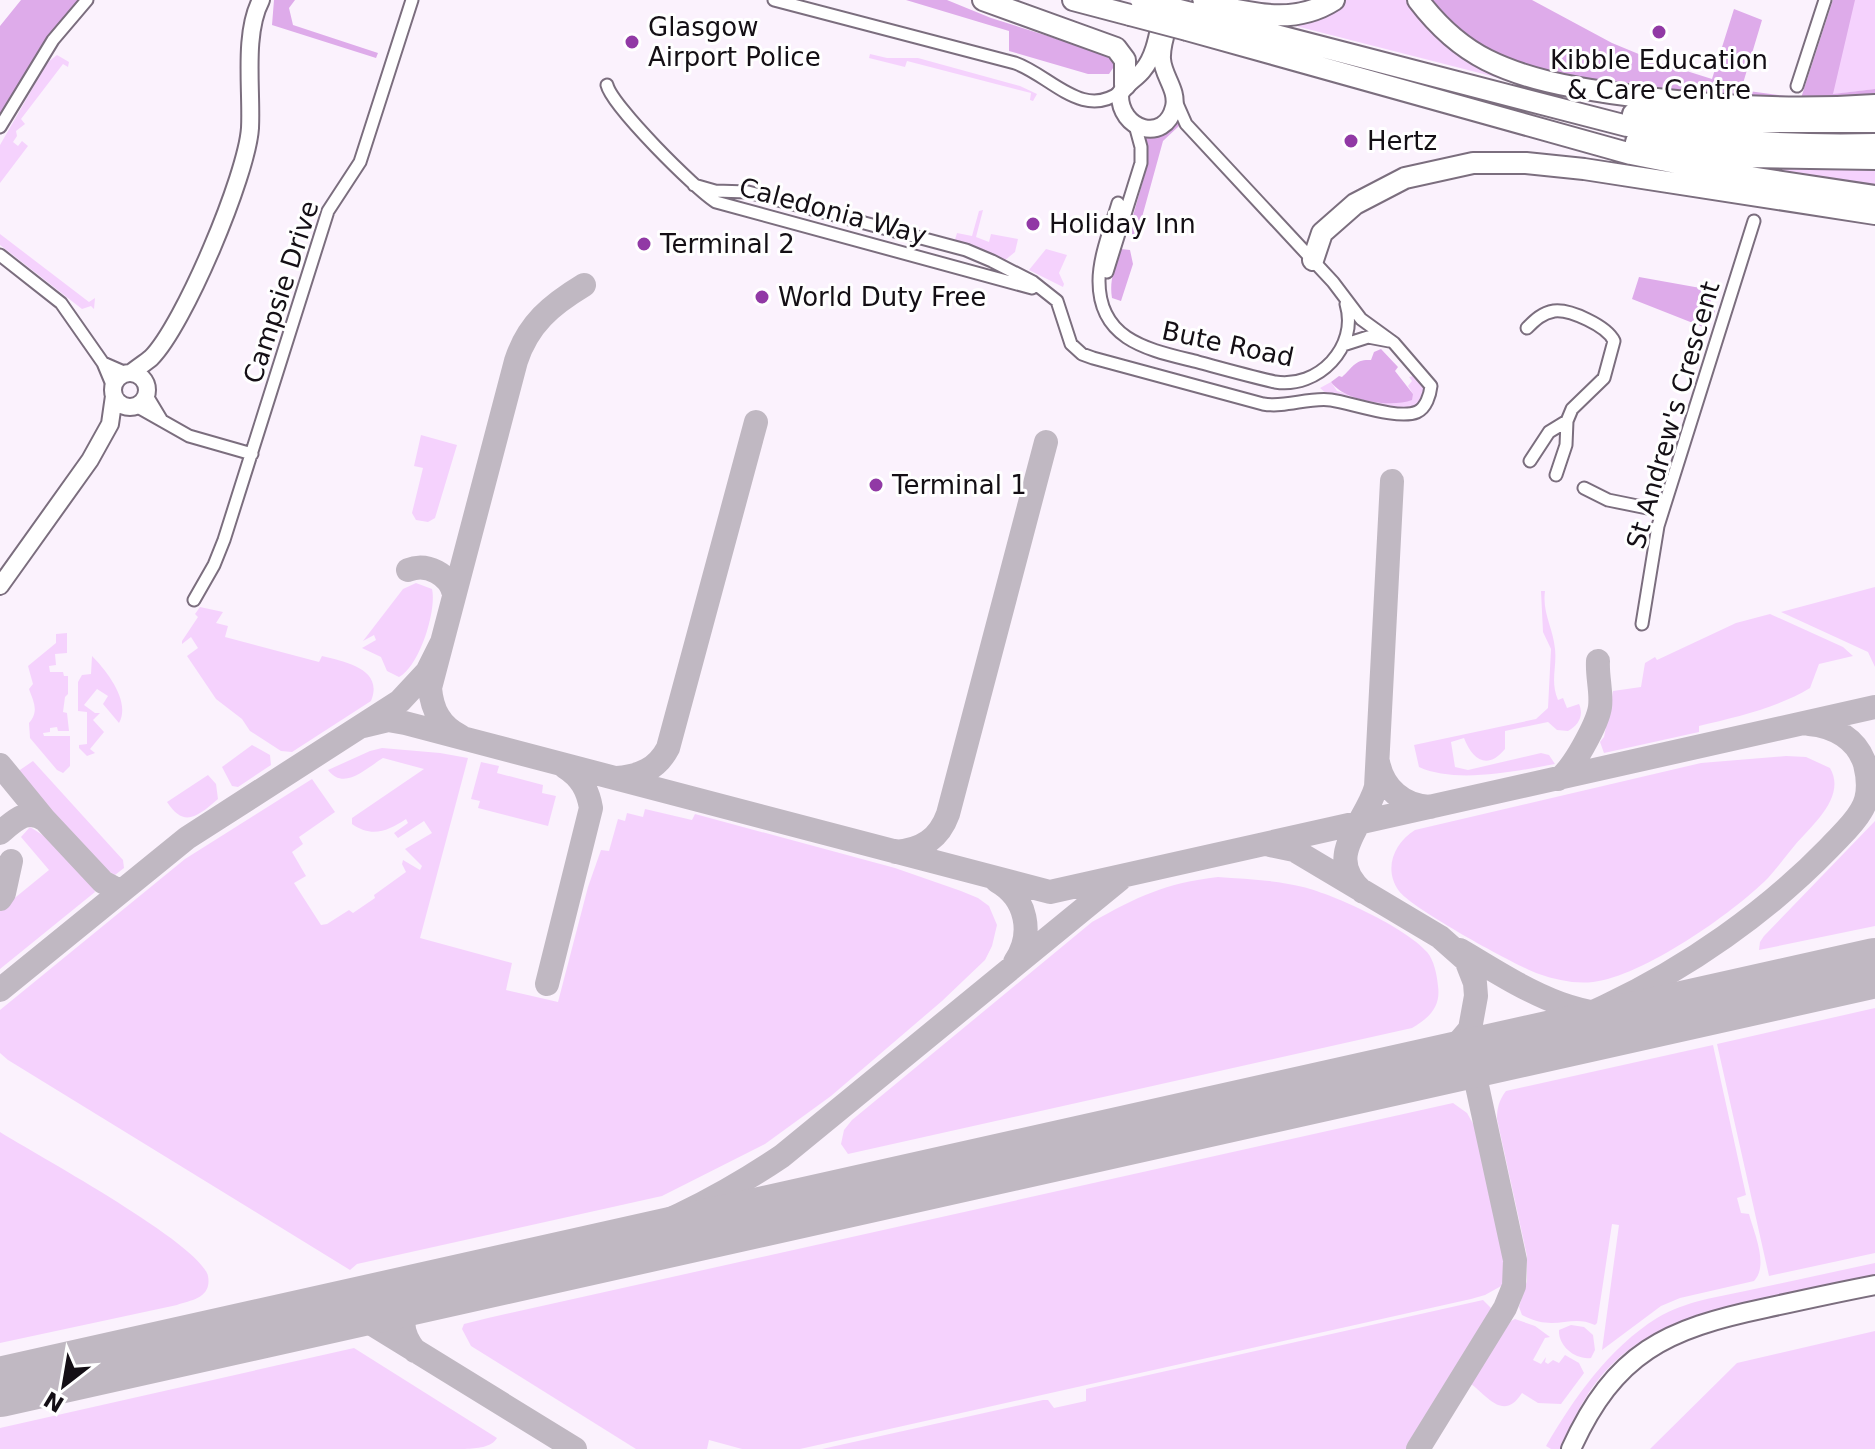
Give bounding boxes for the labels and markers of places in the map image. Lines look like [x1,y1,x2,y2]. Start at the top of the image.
place label: Glasgow Airport Police [648,12,821,72]
marker: Kibble Education & Care Centre [1650,23,1668,41]
marker: Glasgow Airport Police [623,33,641,51]
place label: Kibble Education & Care Centre [1550,45,1768,105]
place label: Hertz [1367,126,1437,156]
marker: Hertz [1342,132,1360,150]
place label: Holiday Inn [1049,209,1196,239]
marker: Holiday Inn [1024,215,1042,233]
place label: Terminal 2 [659,229,795,259]
marker: Terminal 2 [635,235,653,253]
place label: World Duty Free [778,282,986,312]
marker: World Duty Free [753,288,771,306]
place label: Terminal 1 [891,470,1027,500]
marker: Terminal 1 [867,476,885,494]

